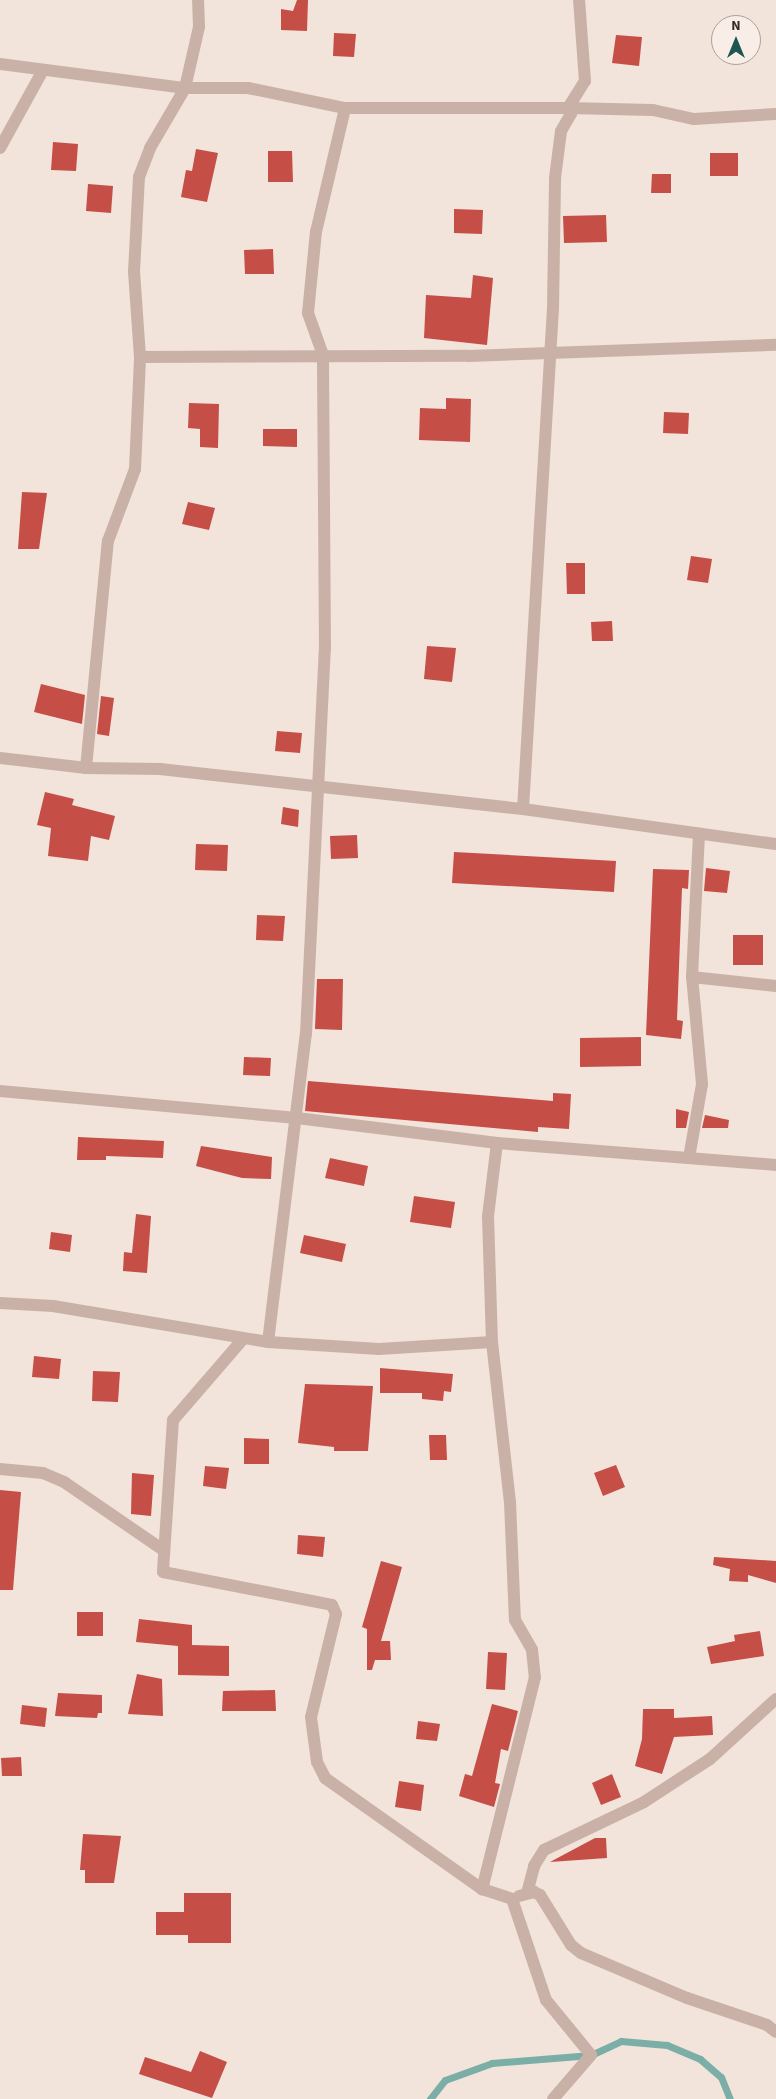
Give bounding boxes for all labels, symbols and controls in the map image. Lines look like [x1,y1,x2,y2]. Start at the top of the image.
north arrow [711,15,761,65]
text: N [731,16,741,36]

